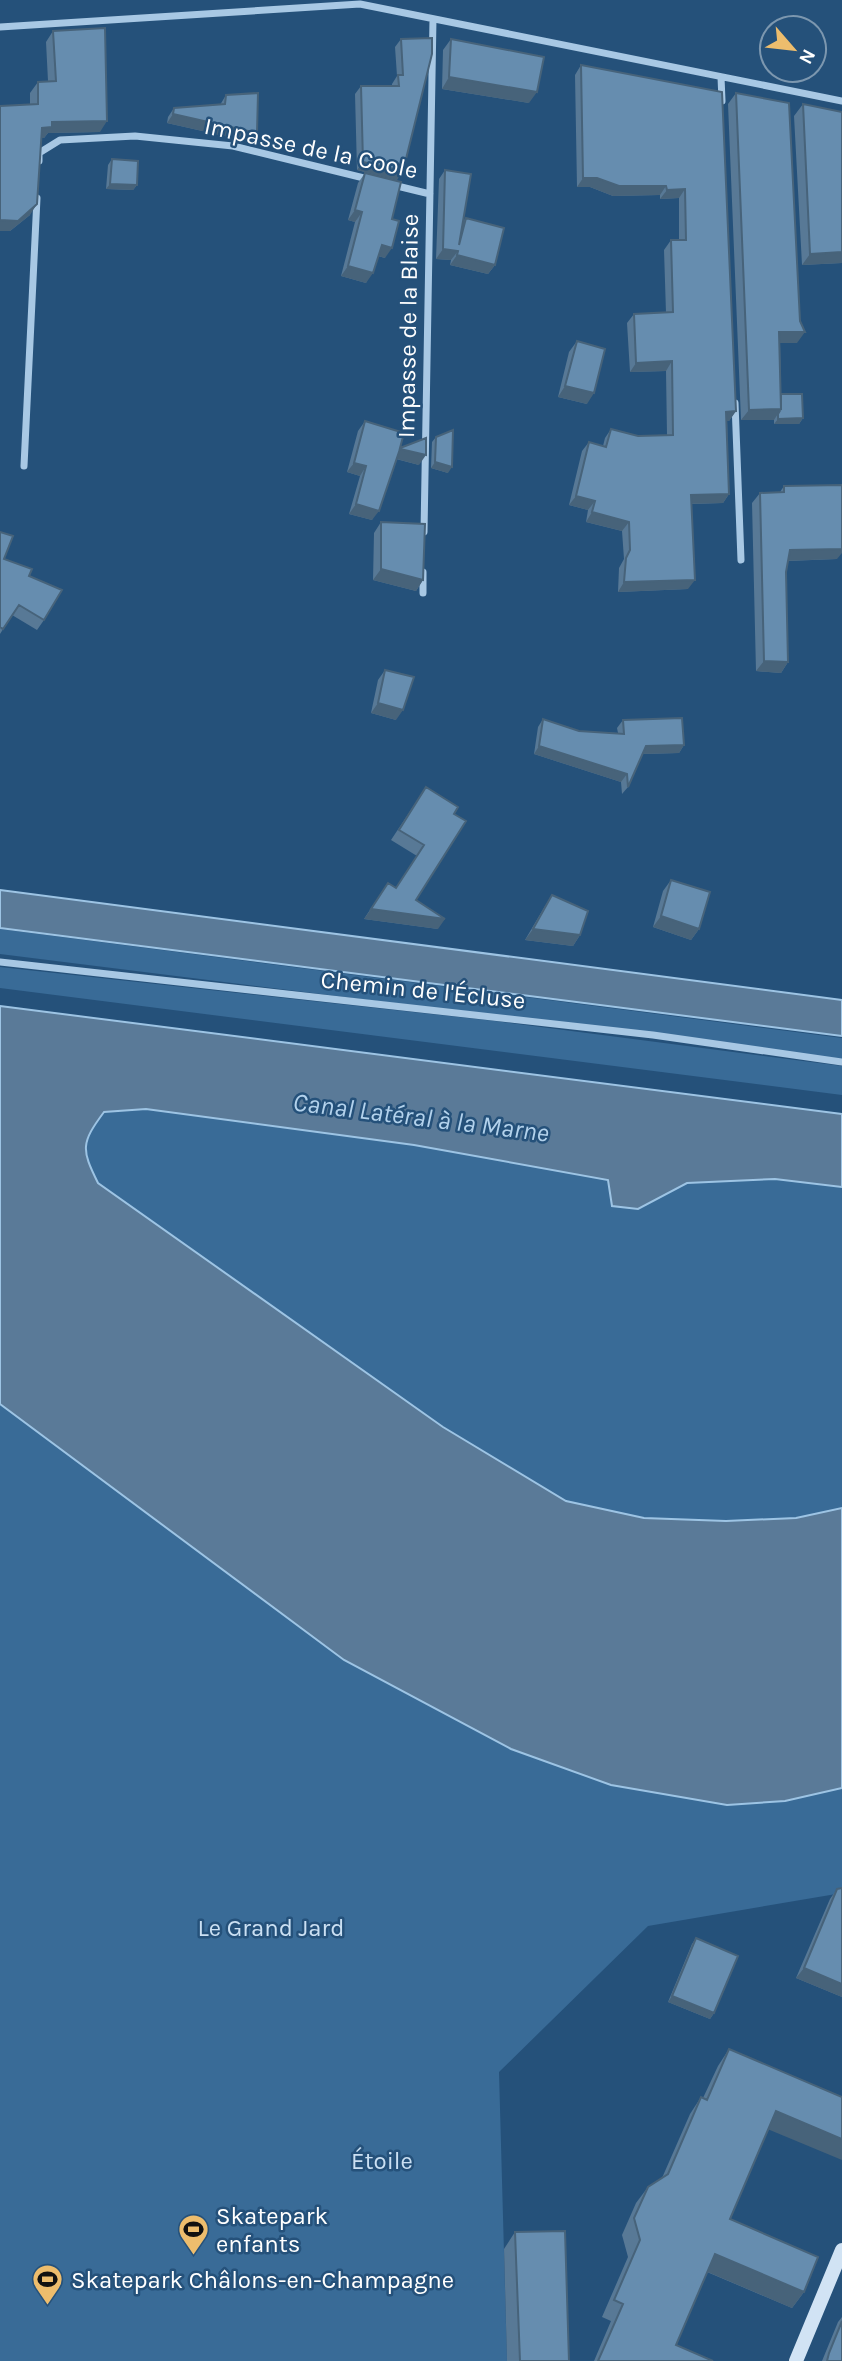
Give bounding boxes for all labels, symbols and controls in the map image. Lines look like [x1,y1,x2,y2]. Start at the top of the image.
north arrow [758,14,828,84]
text: N [794,45,820,68]
street label: Impasse de la Coole [202,112,420,184]
street label: Impasse de la Blaise [392,214,424,438]
street label: Chemin de l'Écluse [319,964,527,1015]
water label: Canal Latéral à la Marne [291,1086,551,1149]
park label: Le Grand Jard [198,1914,344,1942]
park label: Étoile [351,2146,413,2175]
place label: Skatepark enfants [216,2202,328,2258]
sports icon: Skatepark enfants [176,2213,210,2257]
sports icon: Skatepark Châlons-en-Champagne [31,2263,65,2307]
place label: Skatepark Châlons-en-Champagne [71,2266,454,2294]

